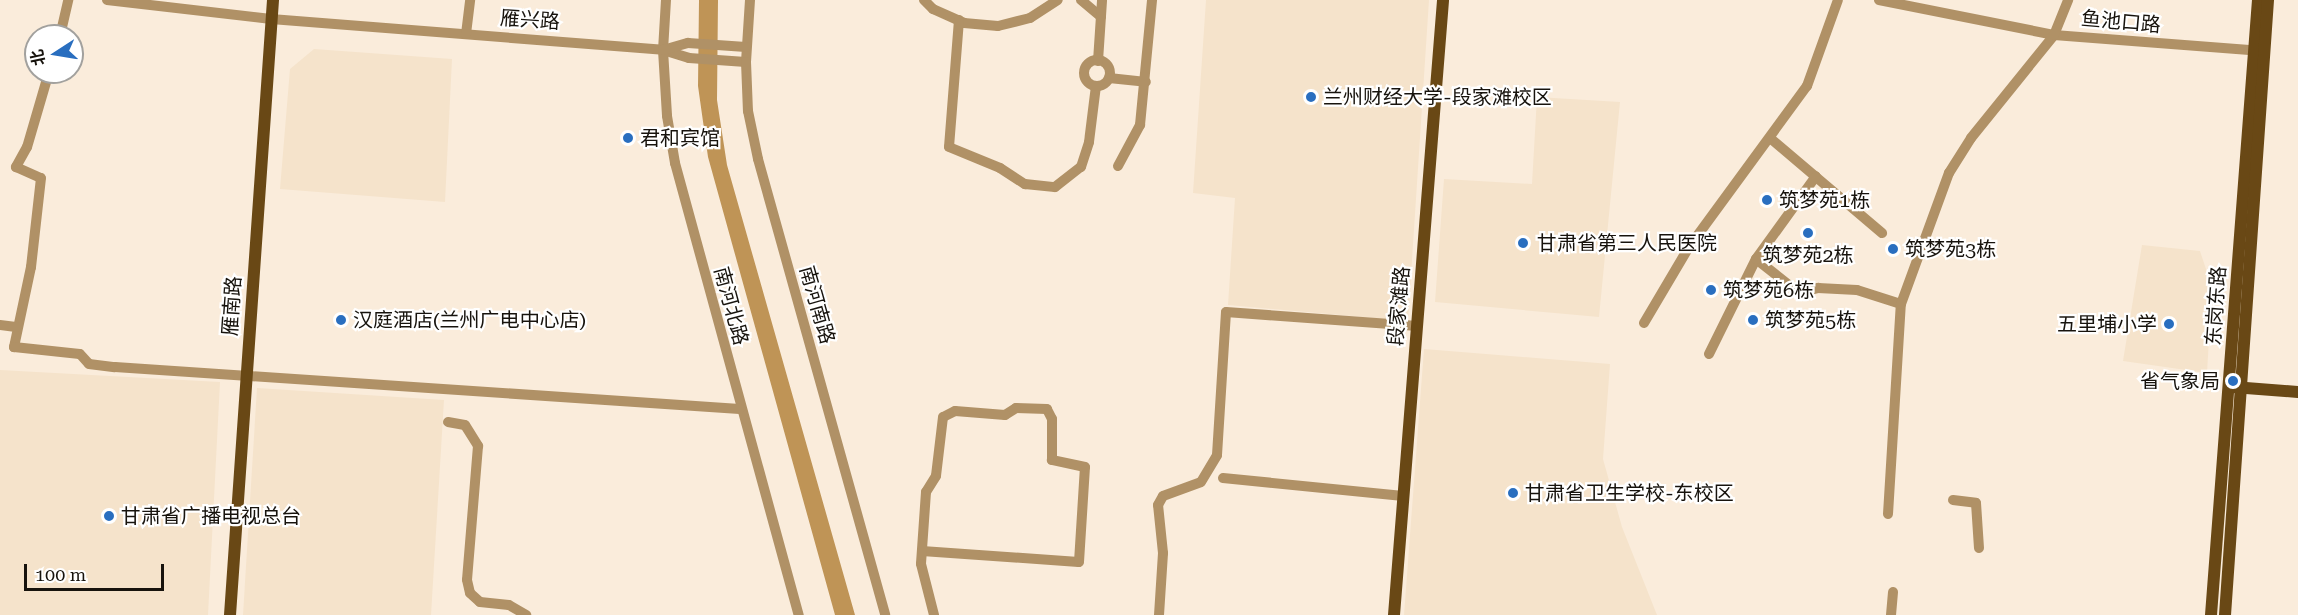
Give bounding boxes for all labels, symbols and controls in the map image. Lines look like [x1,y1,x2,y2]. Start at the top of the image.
street label: 雁兴路 [499,6,561,34]
street label: 鱼池口路 [2080,7,2162,37]
north arrow [24,24,84,84]
text: 北 [27,48,49,67]
place label: 兰州财经大学-段家滩校区 [1323,85,1552,109]
marker: 兰州财经大学-段家滩校区 [1304,90,1318,104]
place label: 君和宾馆 [640,126,720,150]
marker: 君和宾馆 [621,131,635,145]
place label: 筑梦苑1栋 [1779,188,1870,212]
marker: 筑梦苑1栋 [1760,193,1774,207]
marker: 筑梦苑2栋 [1801,226,1815,240]
place label: 甘肃省第三人民医院 [1537,231,1717,255]
marker: 甘肃省第三人民医院 [1514,234,1532,252]
place label: 筑梦苑3栋 [1905,237,1996,261]
marker: 筑梦苑3栋 [1886,242,1900,256]
place label: 筑梦苑2栋 [1762,243,1854,267]
street label: 南河南路 [794,263,840,347]
street label: 南河北路 [709,264,753,348]
street label: 段家滩路 [1384,265,1414,347]
street label: 东岗东路 [2201,265,2231,347]
street label: 雁南路 [218,275,246,337]
place label: 筑梦苑6栋 [1723,278,1814,302]
marker: 筑梦苑6栋 [1704,283,1718,297]
place label: 汉庭酒店(兰州广电中心店) [353,308,586,332]
place label: 筑梦苑5栋 [1765,308,1856,332]
place label: 五里埔小学 [2057,312,2157,336]
marker: 汉庭酒店(兰州广电中心店) [334,313,348,327]
marker: 筑梦苑5栋 [1746,313,1760,327]
marker: 五里埔小学 [2162,317,2176,331]
place label: 省气象局 [2140,369,2220,393]
marker: 省气象局 [2224,372,2242,390]
place label: 甘肃省卫生学校-东校区 [1525,481,1734,505]
marker: 甘肃省卫生学校-东校区 [1506,486,1520,500]
place label: 甘肃省广播电视总台 [121,504,301,528]
marker: 甘肃省广播电视总台 [102,509,116,523]
scale bar [27,552,166,590]
text: 100 m [35,564,86,585]

